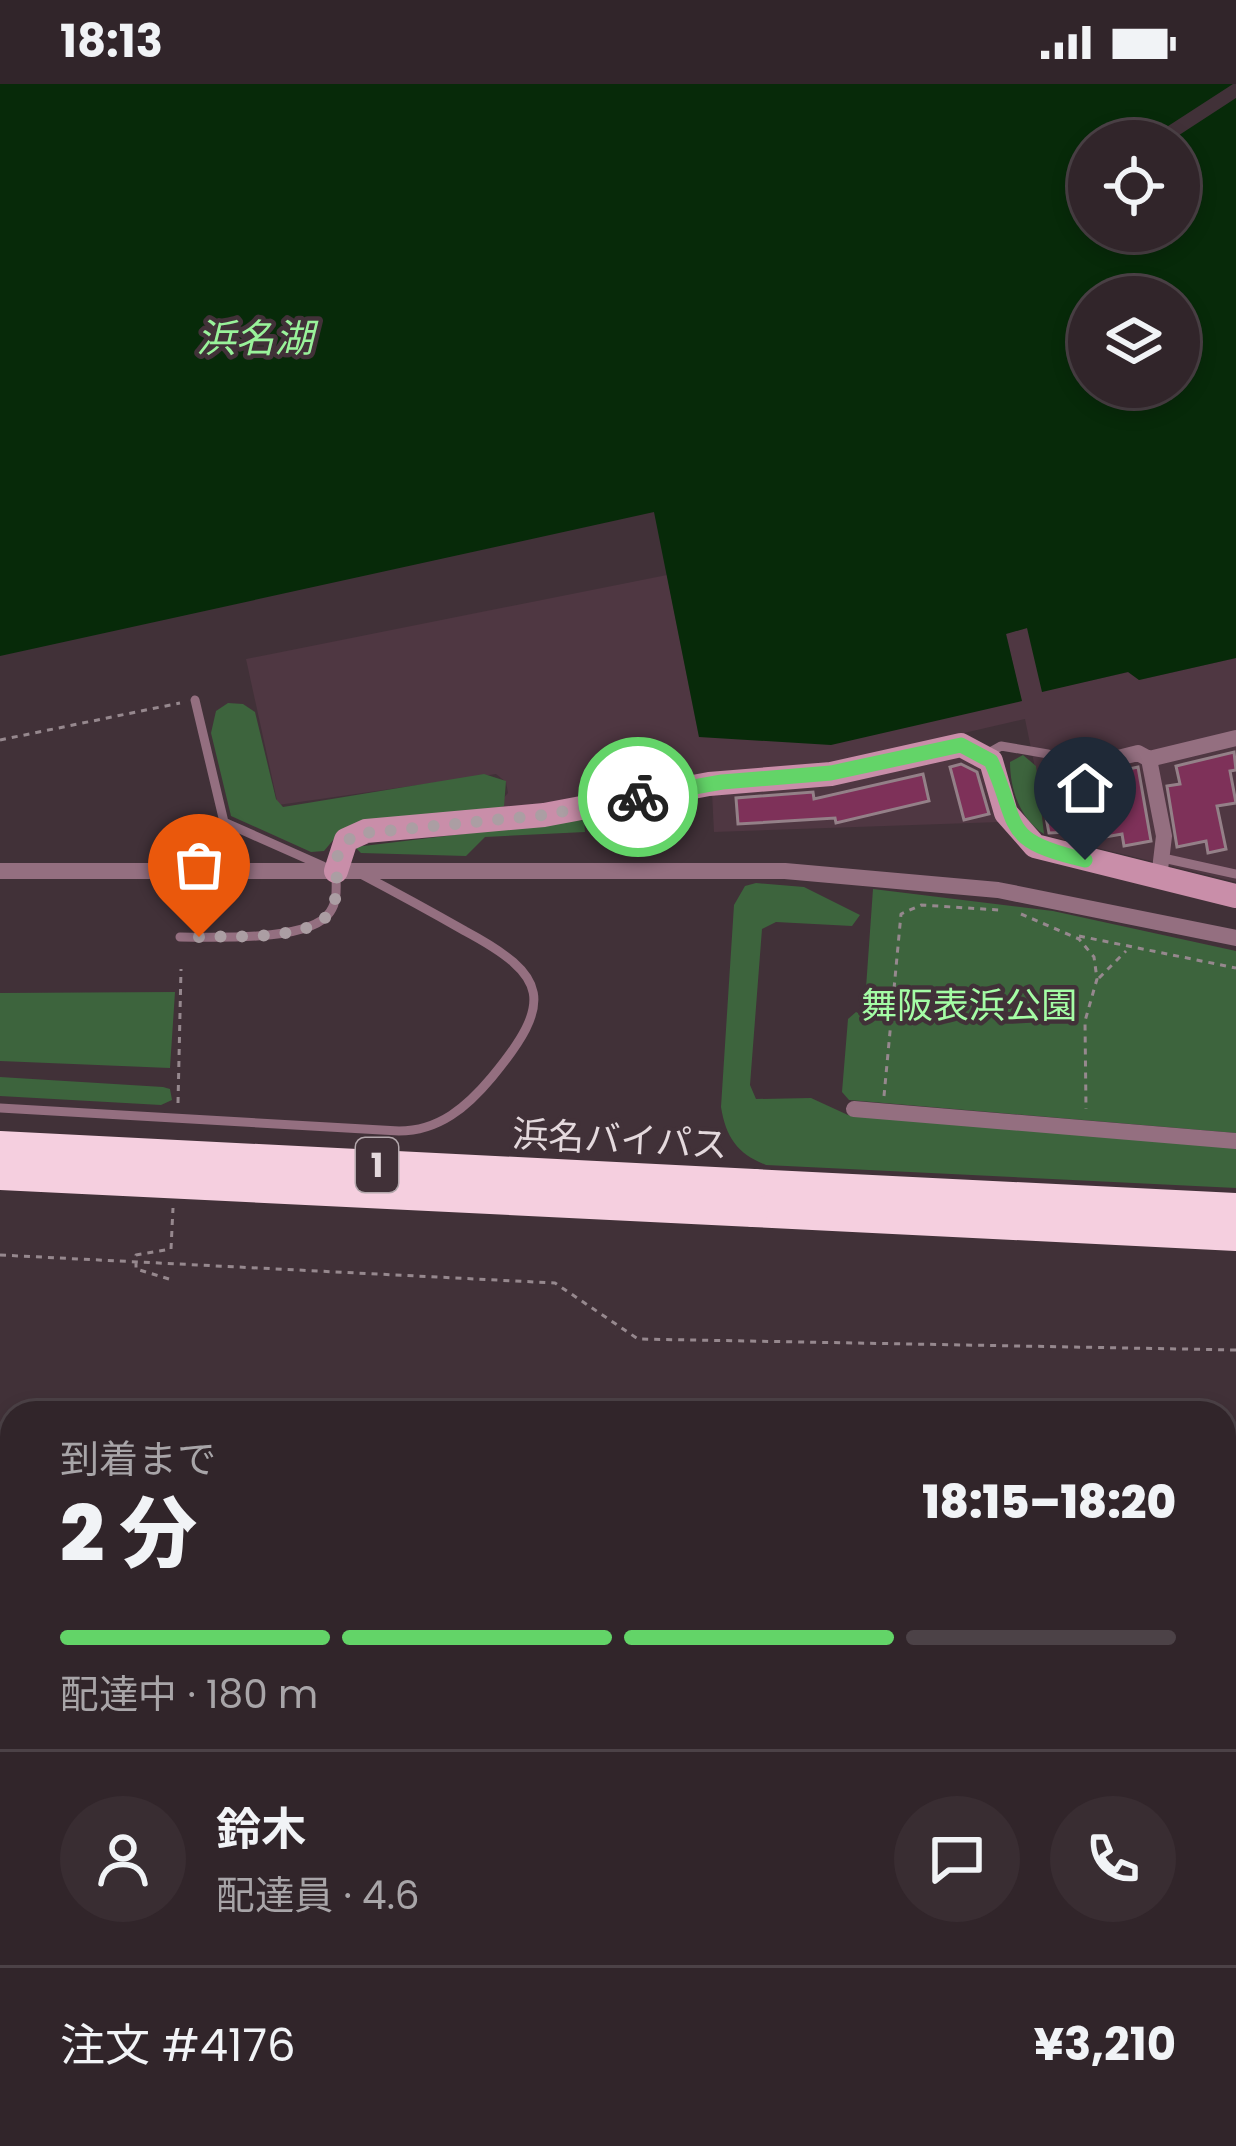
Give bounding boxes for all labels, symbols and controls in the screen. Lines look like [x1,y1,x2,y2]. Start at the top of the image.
text: 18:13 [60,10,163,73]
map controls [1068,120,1200,408]
button: locate [1068,120,1200,252]
button: layers [1068,276,1200,408]
water label: 浜名湖 [196,311,319,366]
courier [578,737,698,857]
pin [1034,737,1136,860]
icon: home [1052,755,1118,821]
icon: bike [605,764,671,830]
pin [148,814,250,937]
icon: bag [166,832,232,898]
park label: 舞阪表浜公園 [861,980,1077,1031]
street label: 浜名バイパス [511,1108,729,1171]
road number: 1 [356,1138,398,1192]
text: 到着まで [60,1432,216,1487]
text: 18:15–18:20 [922,1471,1176,1534]
text: 2 分 [60,1479,197,1588]
text: 配達中 · 180 m [60,1667,318,1722]
button: person [60,1796,186,1922]
button: chat [894,1796,1020,1922]
button: phone [1050,1796,1176,1922]
text: 鈴木 [216,1798,306,1861]
text: 配達員 · 4.6 [216,1868,420,1923]
text: ¥3,210 [1034,2013,1176,2076]
text: 注文 #4176 [60,2014,296,2077]

